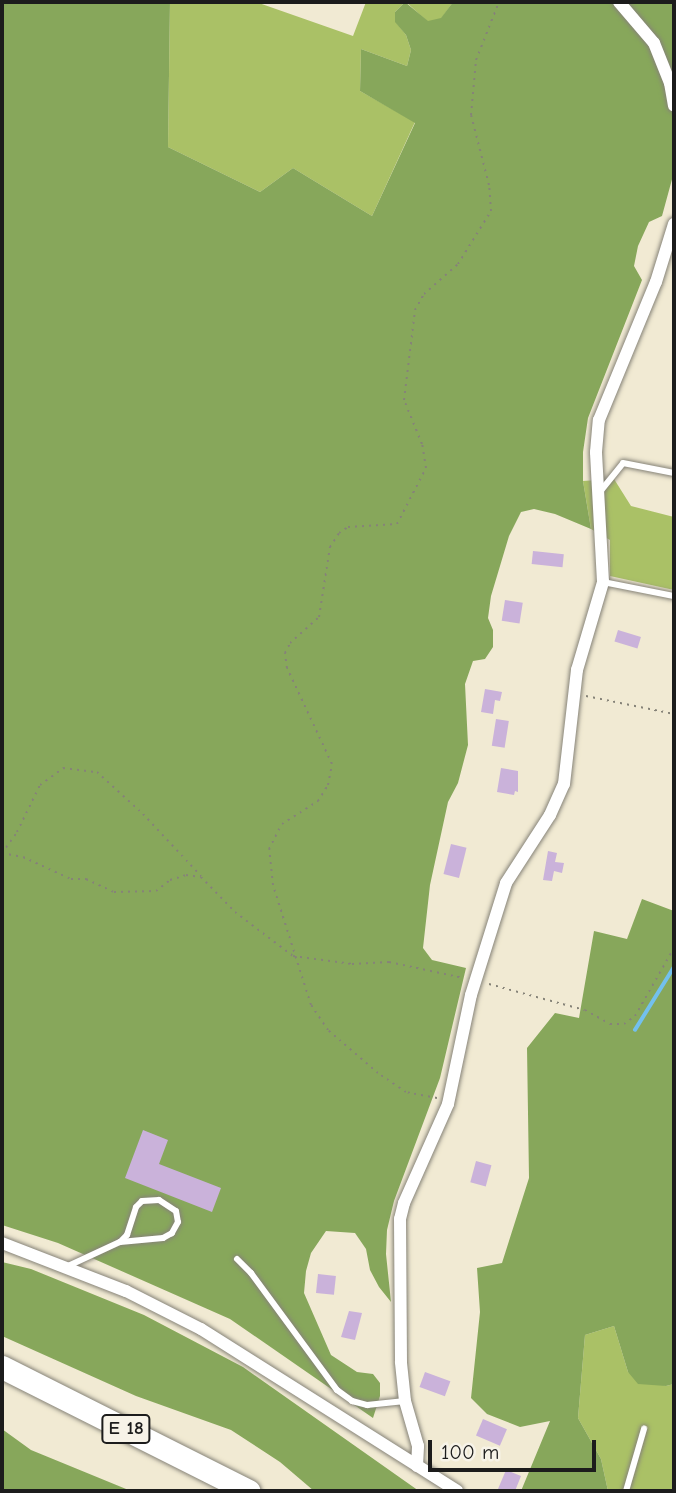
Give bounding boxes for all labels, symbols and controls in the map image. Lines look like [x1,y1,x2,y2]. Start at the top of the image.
road number: E 18 [100,1414,152,1444]
scale bar [431,1426,599,1470]
text: 100 m [441,1440,499,1464]

